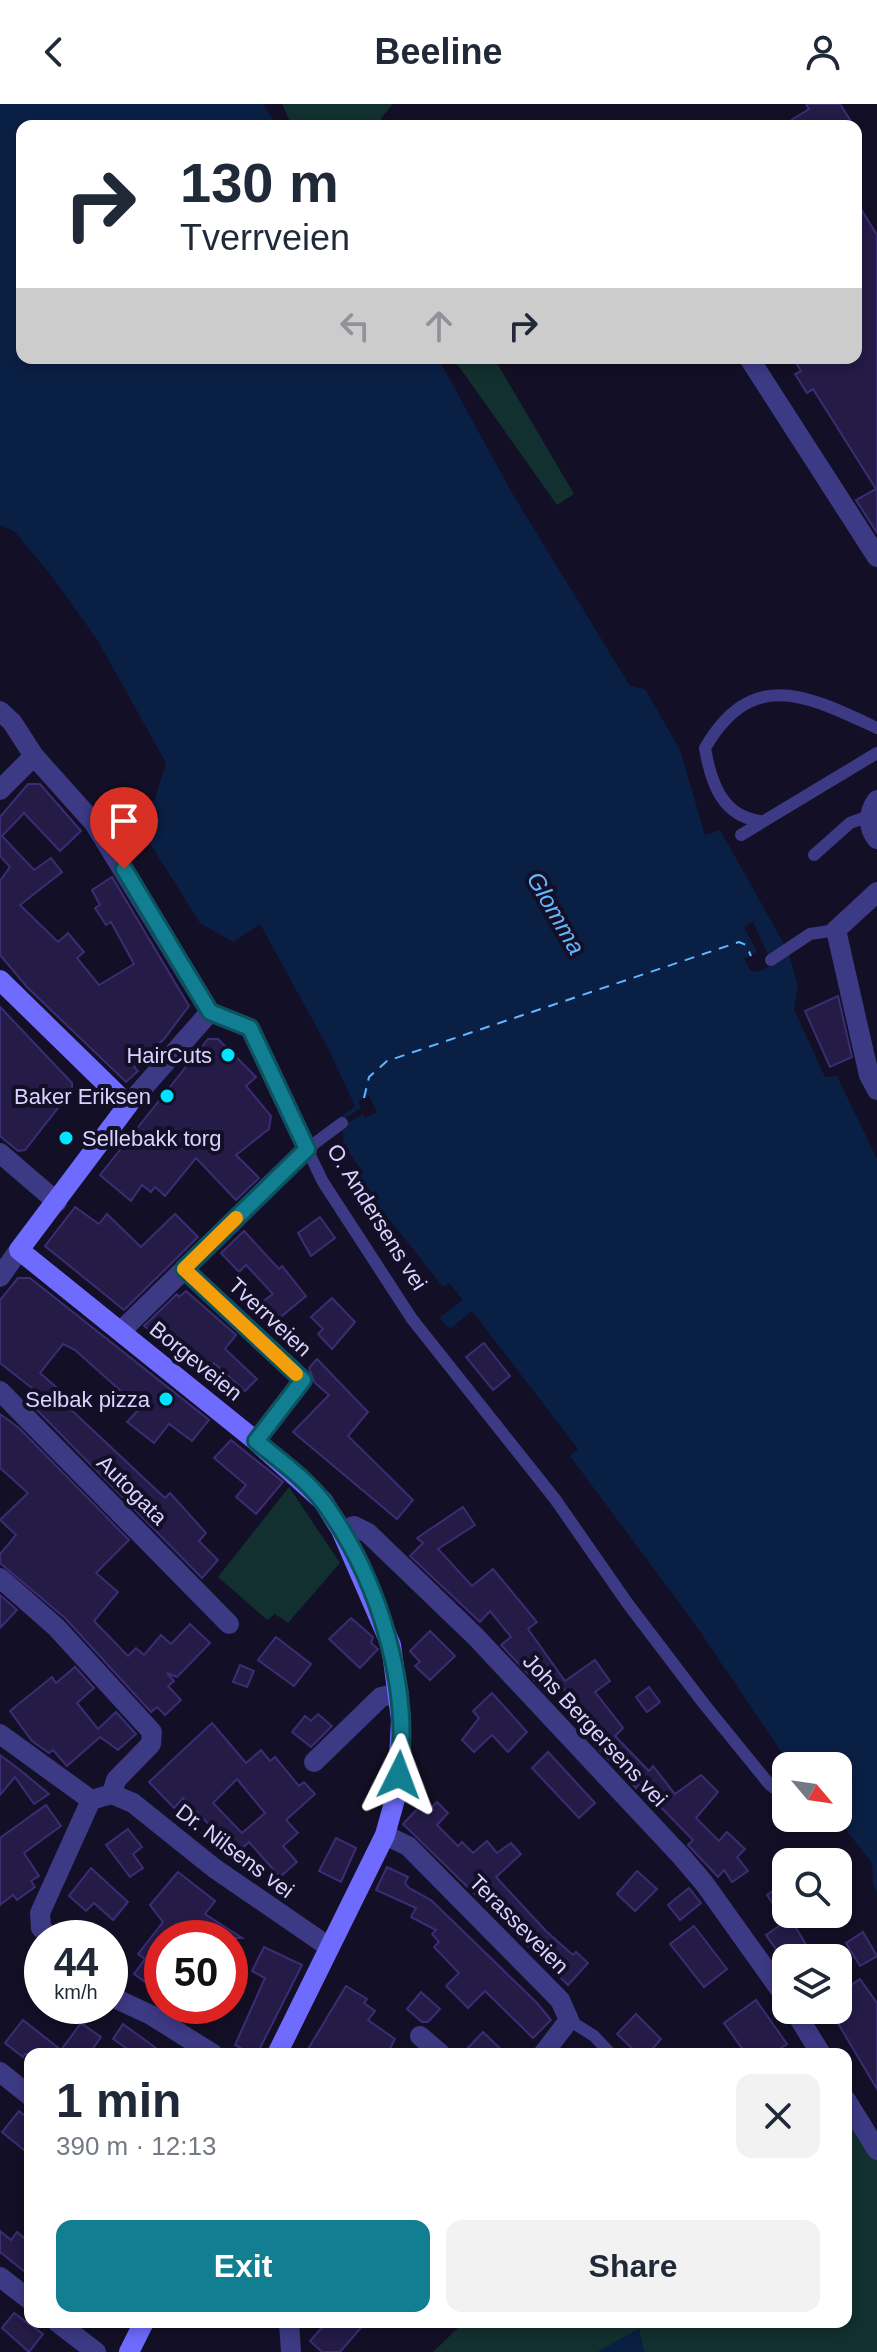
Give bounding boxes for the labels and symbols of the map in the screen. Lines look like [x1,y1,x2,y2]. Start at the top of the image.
pin [90,787,158,869]
water label: Glomma [522,867,590,959]
place label: HairCuts [126,1043,212,1068]
marker: HairCuts [219,1046,237,1064]
place label: Baker Eriksen [14,1084,151,1109]
marker: Baker Eriksen [158,1087,176,1105]
place label: Sellebakk torg [82,1126,221,1151]
marker: Sellebakk torg [57,1129,75,1147]
street label: O. Andersens vei [322,1139,432,1295]
street label: Tverrveien [223,1272,317,1362]
street label: Borgeveien [145,1316,247,1406]
place label: Selbak pizza [25,1387,151,1412]
marker: Selbak pizza [157,1390,175,1408]
street label: Autogata [92,1450,173,1531]
street label: Johs Bergersens vei [518,1649,672,1811]
position arrow [357,1733,441,1817]
north arrow [772,1752,852,1832]
street label: Dr. Nilsens vei [171,1799,299,1903]
street label: Terasseveien [464,1869,574,1979]
speed limit sign: 50 [144,1920,248,2024]

